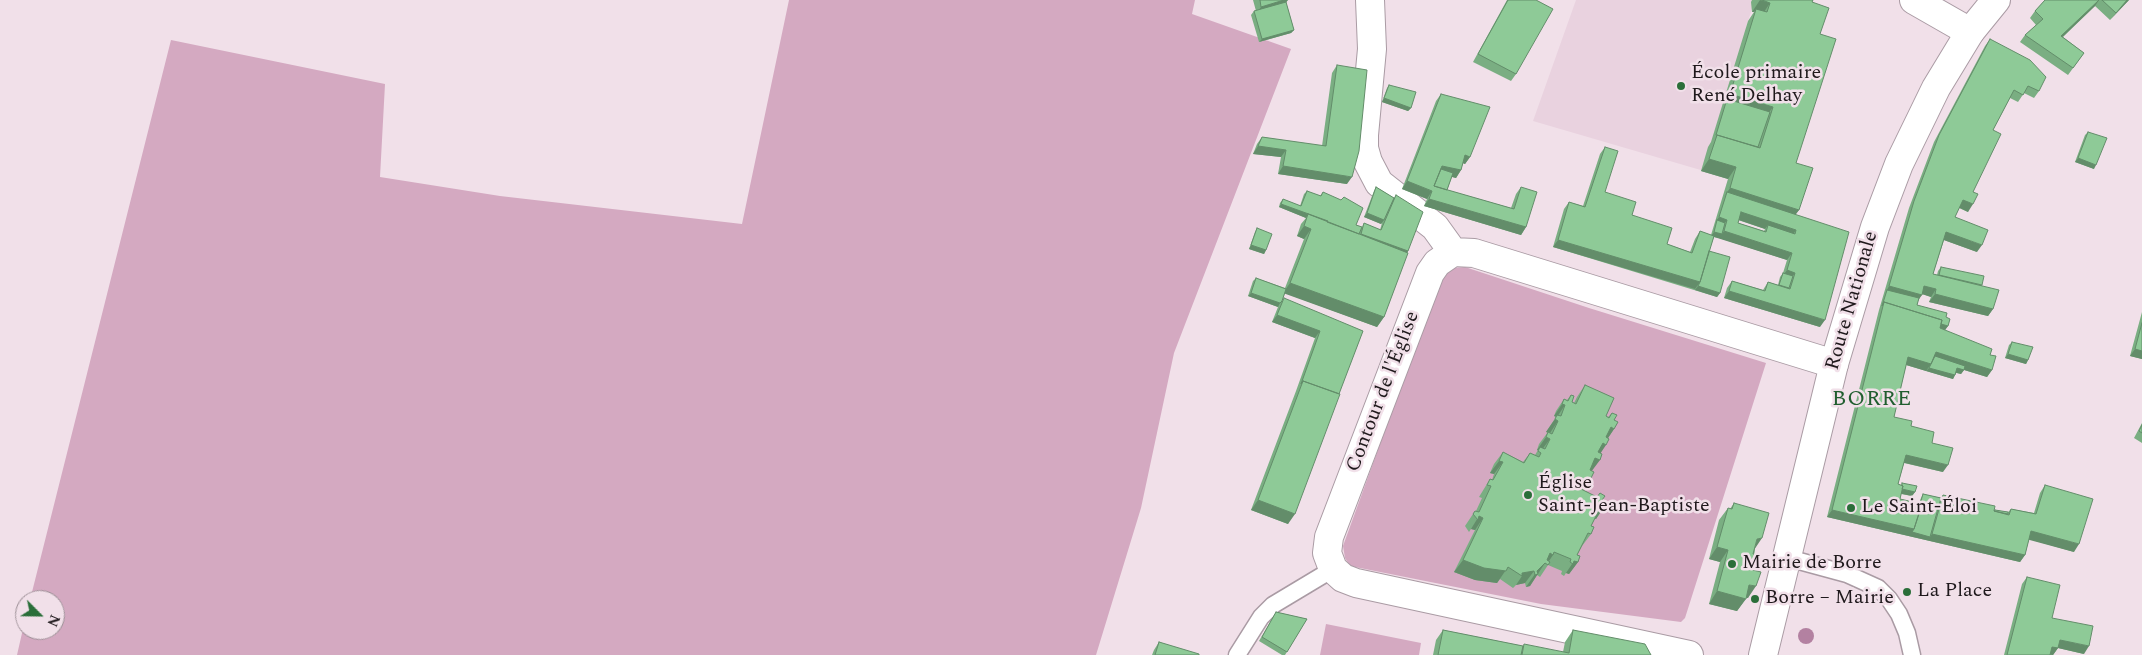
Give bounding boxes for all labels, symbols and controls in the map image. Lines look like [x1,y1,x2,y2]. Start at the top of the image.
place label: École primaire René Delhay [1691,62,1821,109]
marker: École primaire René Delhay [1675,80,1687,92]
street label: Route Nationale [1822,229,1884,373]
street label: Contour de l'Église [1342,308,1426,476]
district label: BORRE [1831,388,1913,414]
place label: Église Saint-Jean-Baptiste [1538,472,1710,519]
marker: Église Saint-Jean-Baptiste [1522,489,1534,501]
place label: Le Saint-Éloi [1861,496,1977,520]
marker: Le Saint-Éloi [1845,502,1857,514]
place label: Mairie de Borre [1742,552,1882,576]
marker: Mairie de Borre [1726,558,1738,570]
place label: La Place [1917,580,1992,604]
marker: La Place [1901,586,1913,598]
place label: Borre – Mairie [1765,587,1894,611]
north arrow [15,590,65,640]
marker: Borre – Mairie [1749,593,1761,605]
text: N [41,611,65,630]

